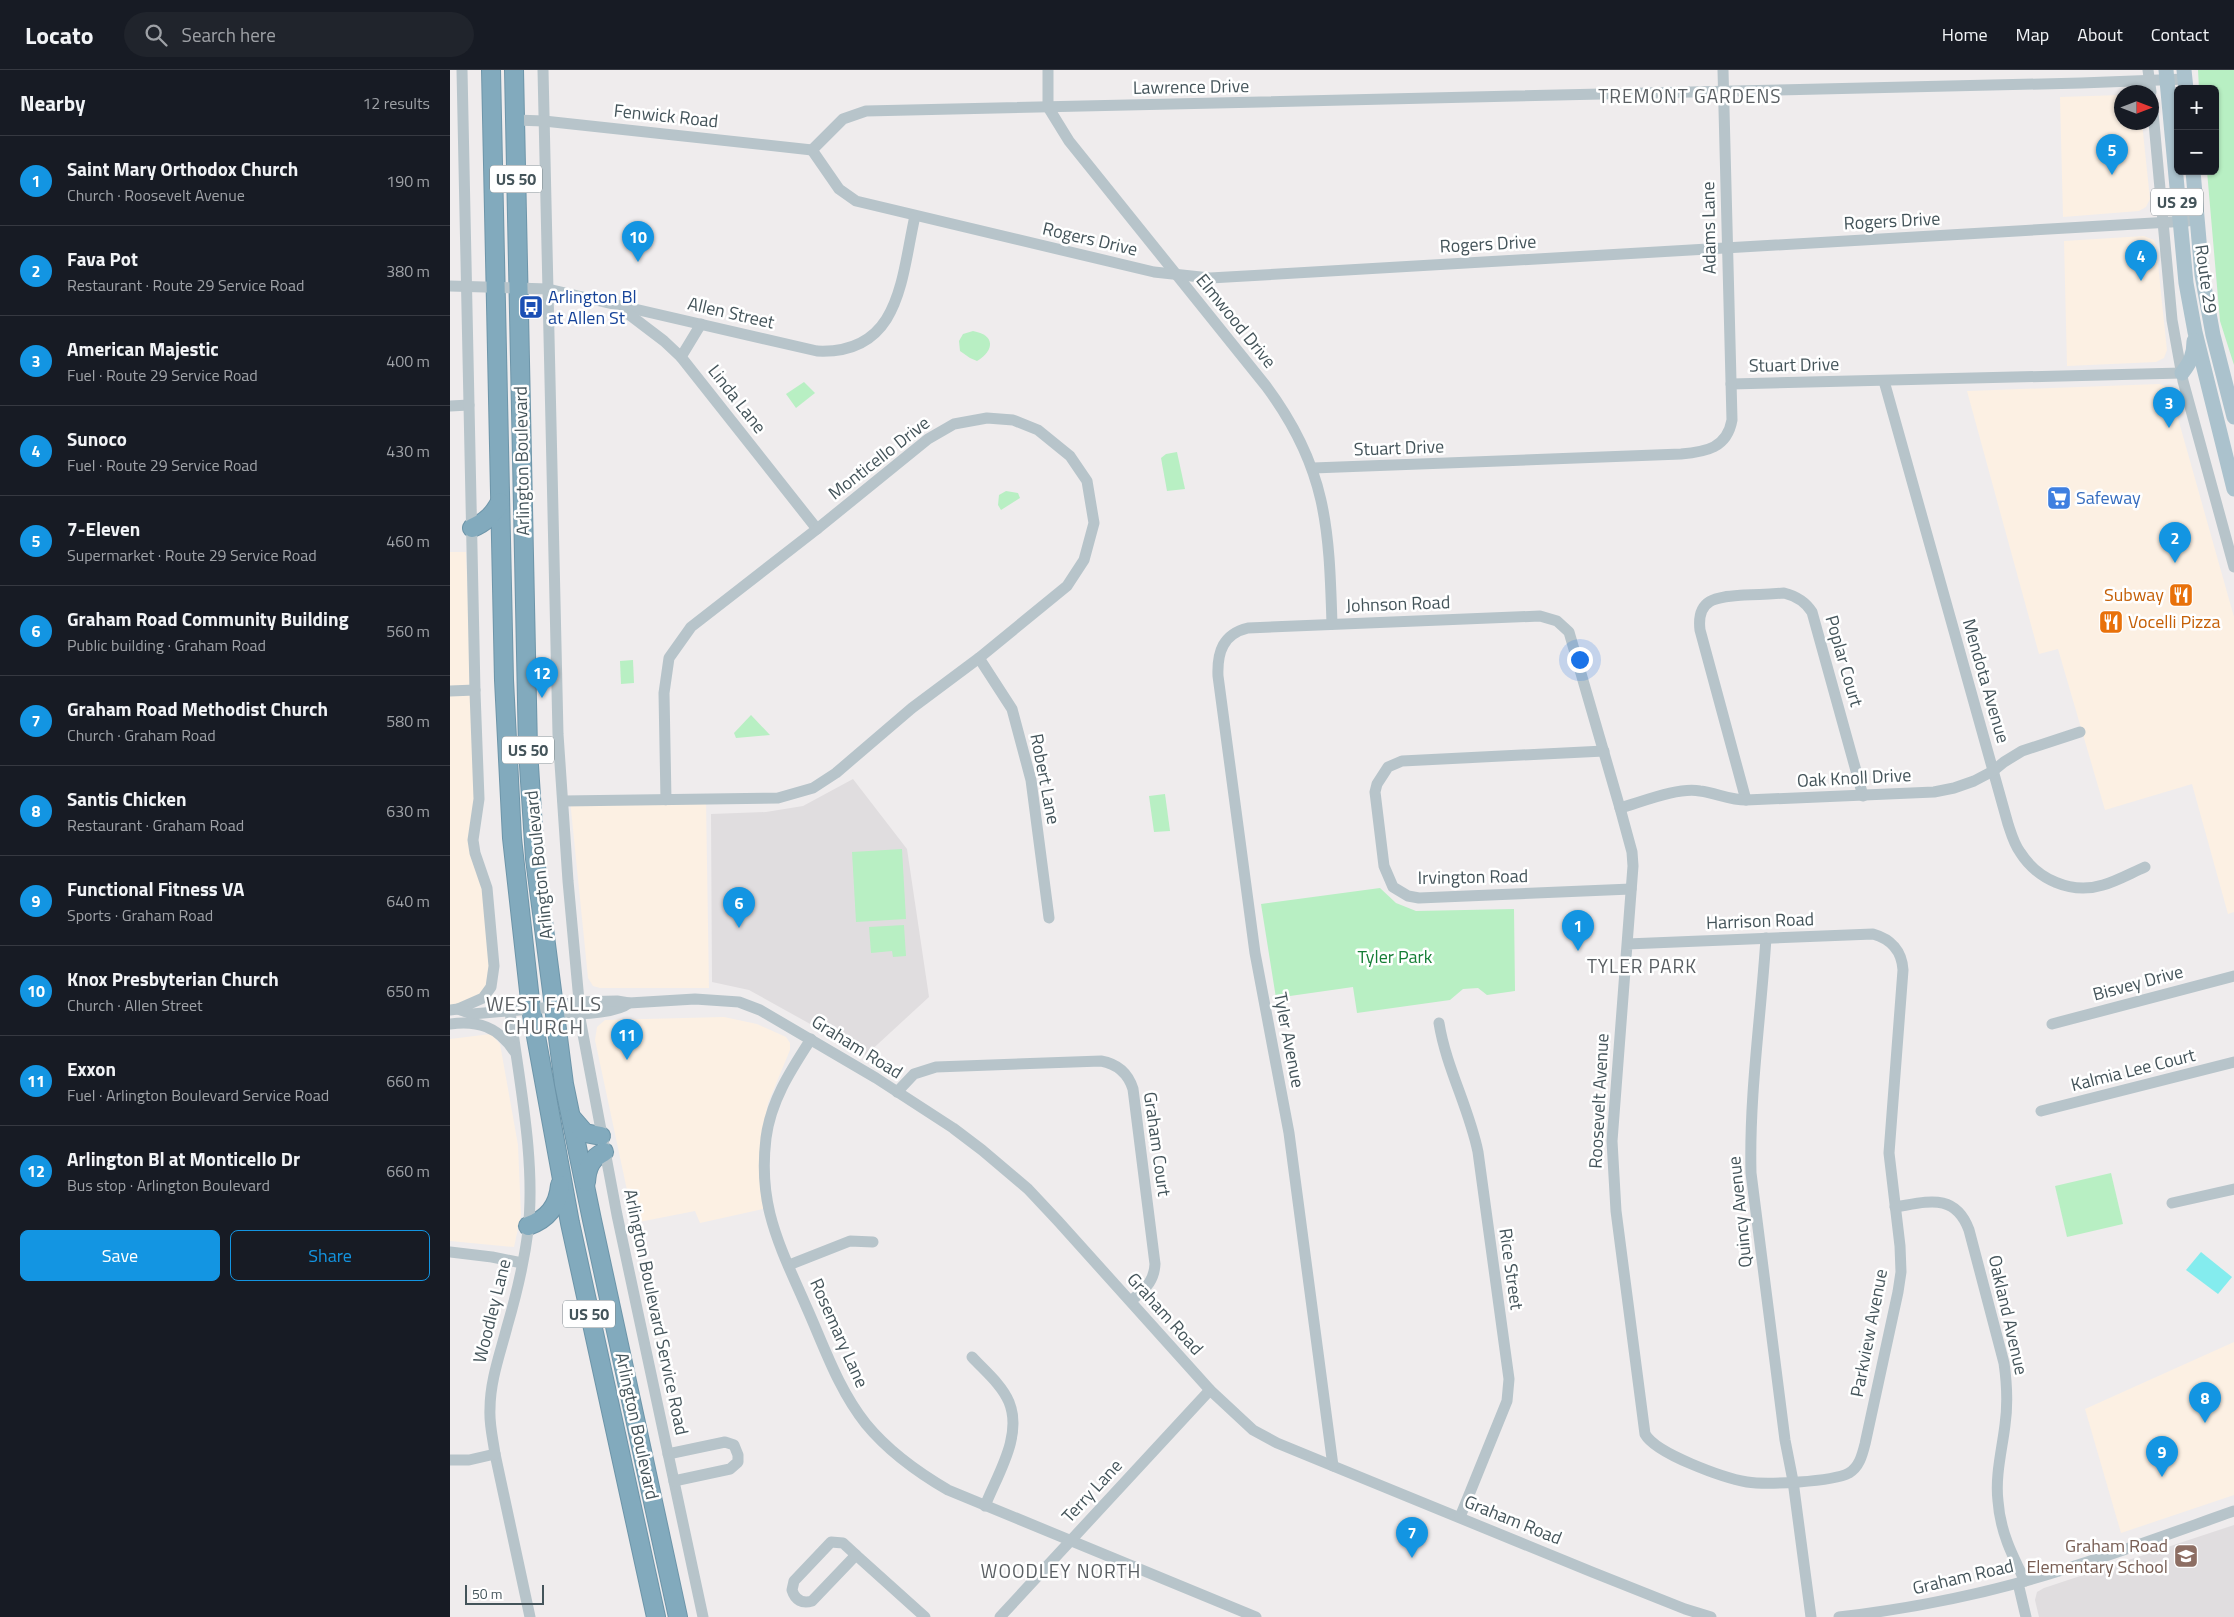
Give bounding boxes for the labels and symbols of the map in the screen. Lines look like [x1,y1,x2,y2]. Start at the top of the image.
street label: Lawrence Drive [1133,72,1249,101]
district label: TREMONT GARDENS [1598,81,1782,110]
north arrow [2114,85,2159,130]
street label: Fenwick Road [612,97,720,134]
pin: 5 [2096,134,2128,175]
road number: US 50 [490,166,542,192]
street label: Adams Lane [1694,181,1723,275]
road number: US 29 [2151,188,2203,216]
street label: Rogers Drive [1843,204,1941,237]
street label: Rogers Drive [1040,214,1140,263]
pin: 10 [622,221,654,262]
street label: Rogers Drive [1439,227,1537,260]
pin: 4 [2125,240,2157,281]
street label: Route 29 [2188,243,2225,315]
street label: Elmwood Drive [1190,268,1283,374]
place label: Arlington Bl at Allen St [548,283,637,331]
street label: Allen Street [685,289,778,336]
bus stop icon: Arlington Bl at Allen St [518,294,544,320]
street label: Stuart Drive [1749,350,1839,379]
street label: Linda Lane [702,358,773,439]
street label: Arlington Boulevard [507,386,536,536]
pin: 3 [2153,387,2185,428]
street label: Monticello Drive [822,409,935,506]
street label: Stuart Drive [1353,432,1445,463]
place label: Safeway [2076,484,2141,511]
supermarket icon: Safeway [2046,485,2072,511]
pin: 2 [2159,522,2191,563]
place label: Subway [2104,581,2164,608]
restaurant icon: Subway [2168,582,2194,608]
street label: Johnson Road [1345,588,1451,619]
place label: Vocelli Pizza [2128,608,2220,635]
restaurant icon: Vocelli Pizza [2098,609,2124,635]
street label: Poplar Court [1819,612,1871,710]
street label: Mendota Avenue [1956,615,2017,746]
your location [1567,647,1593,673]
pin: 12 [526,657,558,698]
street label: Robert Lane [1023,731,1068,827]
road number: US 50 [502,736,554,764]
street label: Oak Knoll Drive [1796,761,1912,794]
street label: Arlington Boulevard [517,789,560,941]
street label: Irvington Road [1417,862,1529,891]
pin: 6 [723,887,755,928]
street label: Harrison Road [1706,905,1814,936]
pin: 1 [1562,910,1594,951]
park label: Tyler Park [1358,943,1433,970]
district label: TYLER PARK [1587,951,1697,980]
street label: Bisvey Drive [2090,957,2186,1008]
district label: WEST FALLS CHURCH [486,988,602,1042]
street label: Tyler Avenue [1267,990,1312,1090]
street label: Graham Road [806,1008,908,1085]
pin: 11 [611,1019,643,1060]
street label: Roosevelt Avenue [1581,1033,1616,1169]
street label: Kalmia Lee Court [2068,1041,2199,1098]
street label: Graham Court [1137,1090,1178,1199]
street label: Quincy Avenue [1720,1155,1759,1269]
street label: Arlington Boulevard Service Road [619,1187,693,1437]
street label: Rice Street [1492,1226,1531,1312]
street label: Oakland Avenue [1982,1252,2035,1377]
street label: Woodley Lane [466,1256,517,1366]
street label: Graham Road [1121,1266,1210,1361]
street label: Parkview Avenue [1843,1267,1894,1399]
street label: Rosemary Lane [803,1274,876,1392]
road number: US 50 [563,1300,615,1328]
street label: Arlington Boulevard [611,1351,663,1501]
pin: 8 [2189,1382,2221,1423]
pin: 9 [2146,1436,2178,1477]
street label: Terry Lane [1055,1453,1128,1529]
street label: Graham Road [1460,1488,1566,1551]
pin: 7 [1396,1517,1428,1558]
place label: Graham Road Elementary School [2026,1532,2168,1580]
school or university icon: Graham Road Elementary School [2173,1543,2199,1569]
street label: Graham Road [1910,1552,2016,1601]
district label: WOODLEY NORTH [981,1556,1141,1585]
scale bar [465,1582,544,1605]

